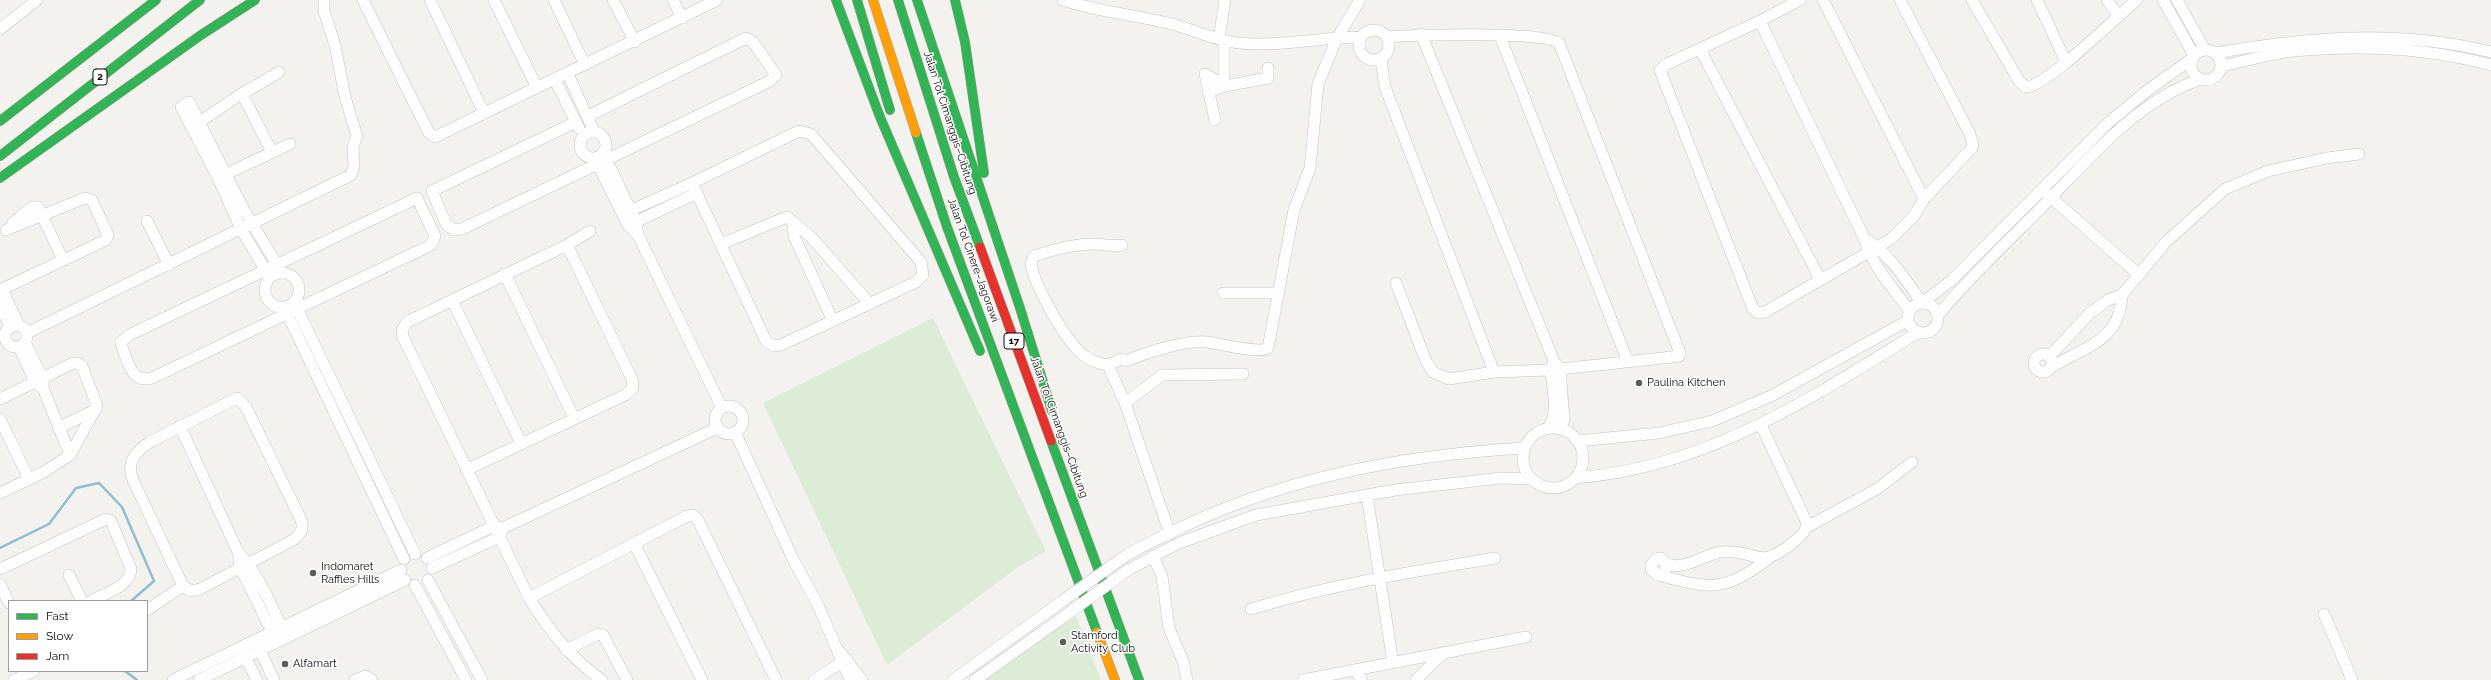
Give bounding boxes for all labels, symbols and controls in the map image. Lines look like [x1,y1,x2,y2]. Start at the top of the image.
street label: Jalan Tol Cimanggis–Cibitung [921,50,979,196]
road number: 2 [93,69,107,85]
street label: Jalan Tol Cinere–Jagorawi [944,196,1002,324]
road number: 17 [1004,333,1024,349]
street label: Jalan Tol Cimanggis–Cibitung [1027,354,1091,500]
place label: Paulina Kitchen [1647,376,1725,390]
marker: Paulina Kitchen [1634,378,1644,388]
place label: Indomaret Raffles Hills [321,560,379,586]
marker: Indomaret Raffles Hills [308,568,318,578]
legend [8,600,148,672]
text: Fast [46,609,69,623]
text: Slow [46,629,73,643]
place label: Stamford Activity Club [1071,629,1135,655]
marker: Stamford Activity Club [1058,637,1068,647]
text: Jam [46,649,69,663]
place label: Alfamart [293,657,337,671]
marker: Alfamart [280,659,290,669]

